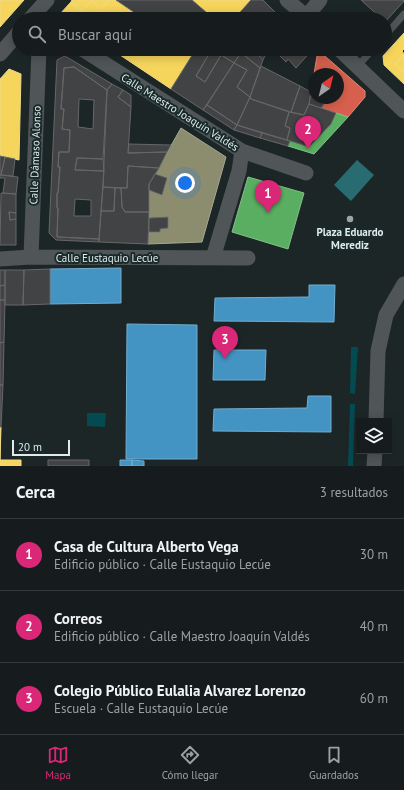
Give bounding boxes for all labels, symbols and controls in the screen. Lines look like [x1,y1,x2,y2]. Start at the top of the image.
search box [12,12,392,56]
icon: search [26,23,48,45]
text: Buscar aquí [58,25,132,44]
north arrow [308,68,344,104]
street label: Calle Maestro Joaquín Valdés [119,70,242,154]
street label: Calle Dámaso Alonso [26,105,44,205]
pin: 2 [295,116,321,149]
your location [175,173,195,193]
pin: 1 [255,180,281,213]
marker: Plaza Eduardo Merediz [345,214,355,224]
place label: Plaza Eduardo Merediz [316,225,384,252]
street label: Calle Eustaquio Lecúe [56,251,159,265]
pin: 3 [212,326,238,359]
map controls [356,418,392,454]
button: layers [356,418,392,454]
scale bar [12,438,70,457]
text: 20 m [18,440,42,454]
text: Cerca [16,481,55,503]
text: 3 resultados [320,484,388,501]
text: Casa de Cultura Alberto Vega [54,537,239,556]
text: 1 [25,546,33,563]
text: 30 m [360,546,388,563]
text: Edificio público · Calle Eustaquio Lecúe [54,556,271,573]
text: Correos [54,609,102,628]
text: 2 [25,618,33,635]
text: 40 m [360,618,388,635]
text: Edificio público · Calle Maestro Joaquín Valdés [54,628,310,645]
text: Colegio Público Eulalia Alvarez Lorenzo [54,681,306,700]
text: 3 [25,690,33,707]
text: 60 m [360,690,388,707]
text: Escuela · Calle Eustaquio Lecúe [54,700,228,717]
tab: Mapa [45,744,71,782]
tab: Cómo llegar [162,744,218,782]
tab: Guardados [309,744,359,782]

